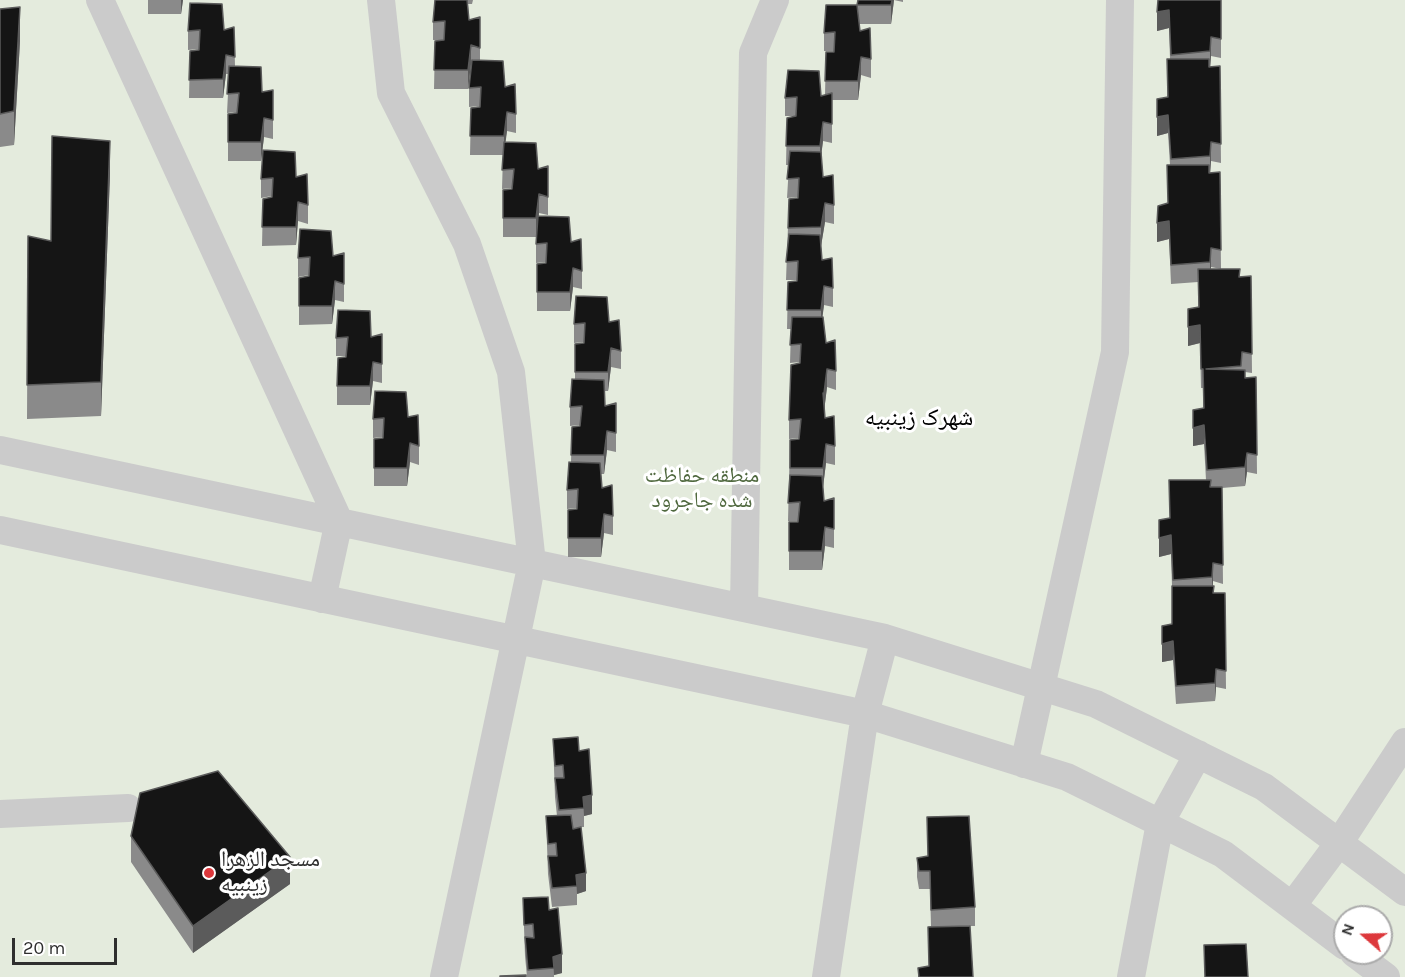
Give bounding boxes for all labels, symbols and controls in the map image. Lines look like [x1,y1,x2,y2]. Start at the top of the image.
district label: شهرک زینبیه [865,404,973,432]
park label: منطقه حفاظت شده جاجرود [645,463,759,514]
place label: مسجد الزهرا زینبیه [221,847,320,898]
marker: مسجد الزهرا زینبیه [202,866,216,880]
north arrow [1333,905,1393,965]
text: N [1337,921,1358,938]
scale bar [15,926,120,964]
text: 20 m [23,937,65,959]

